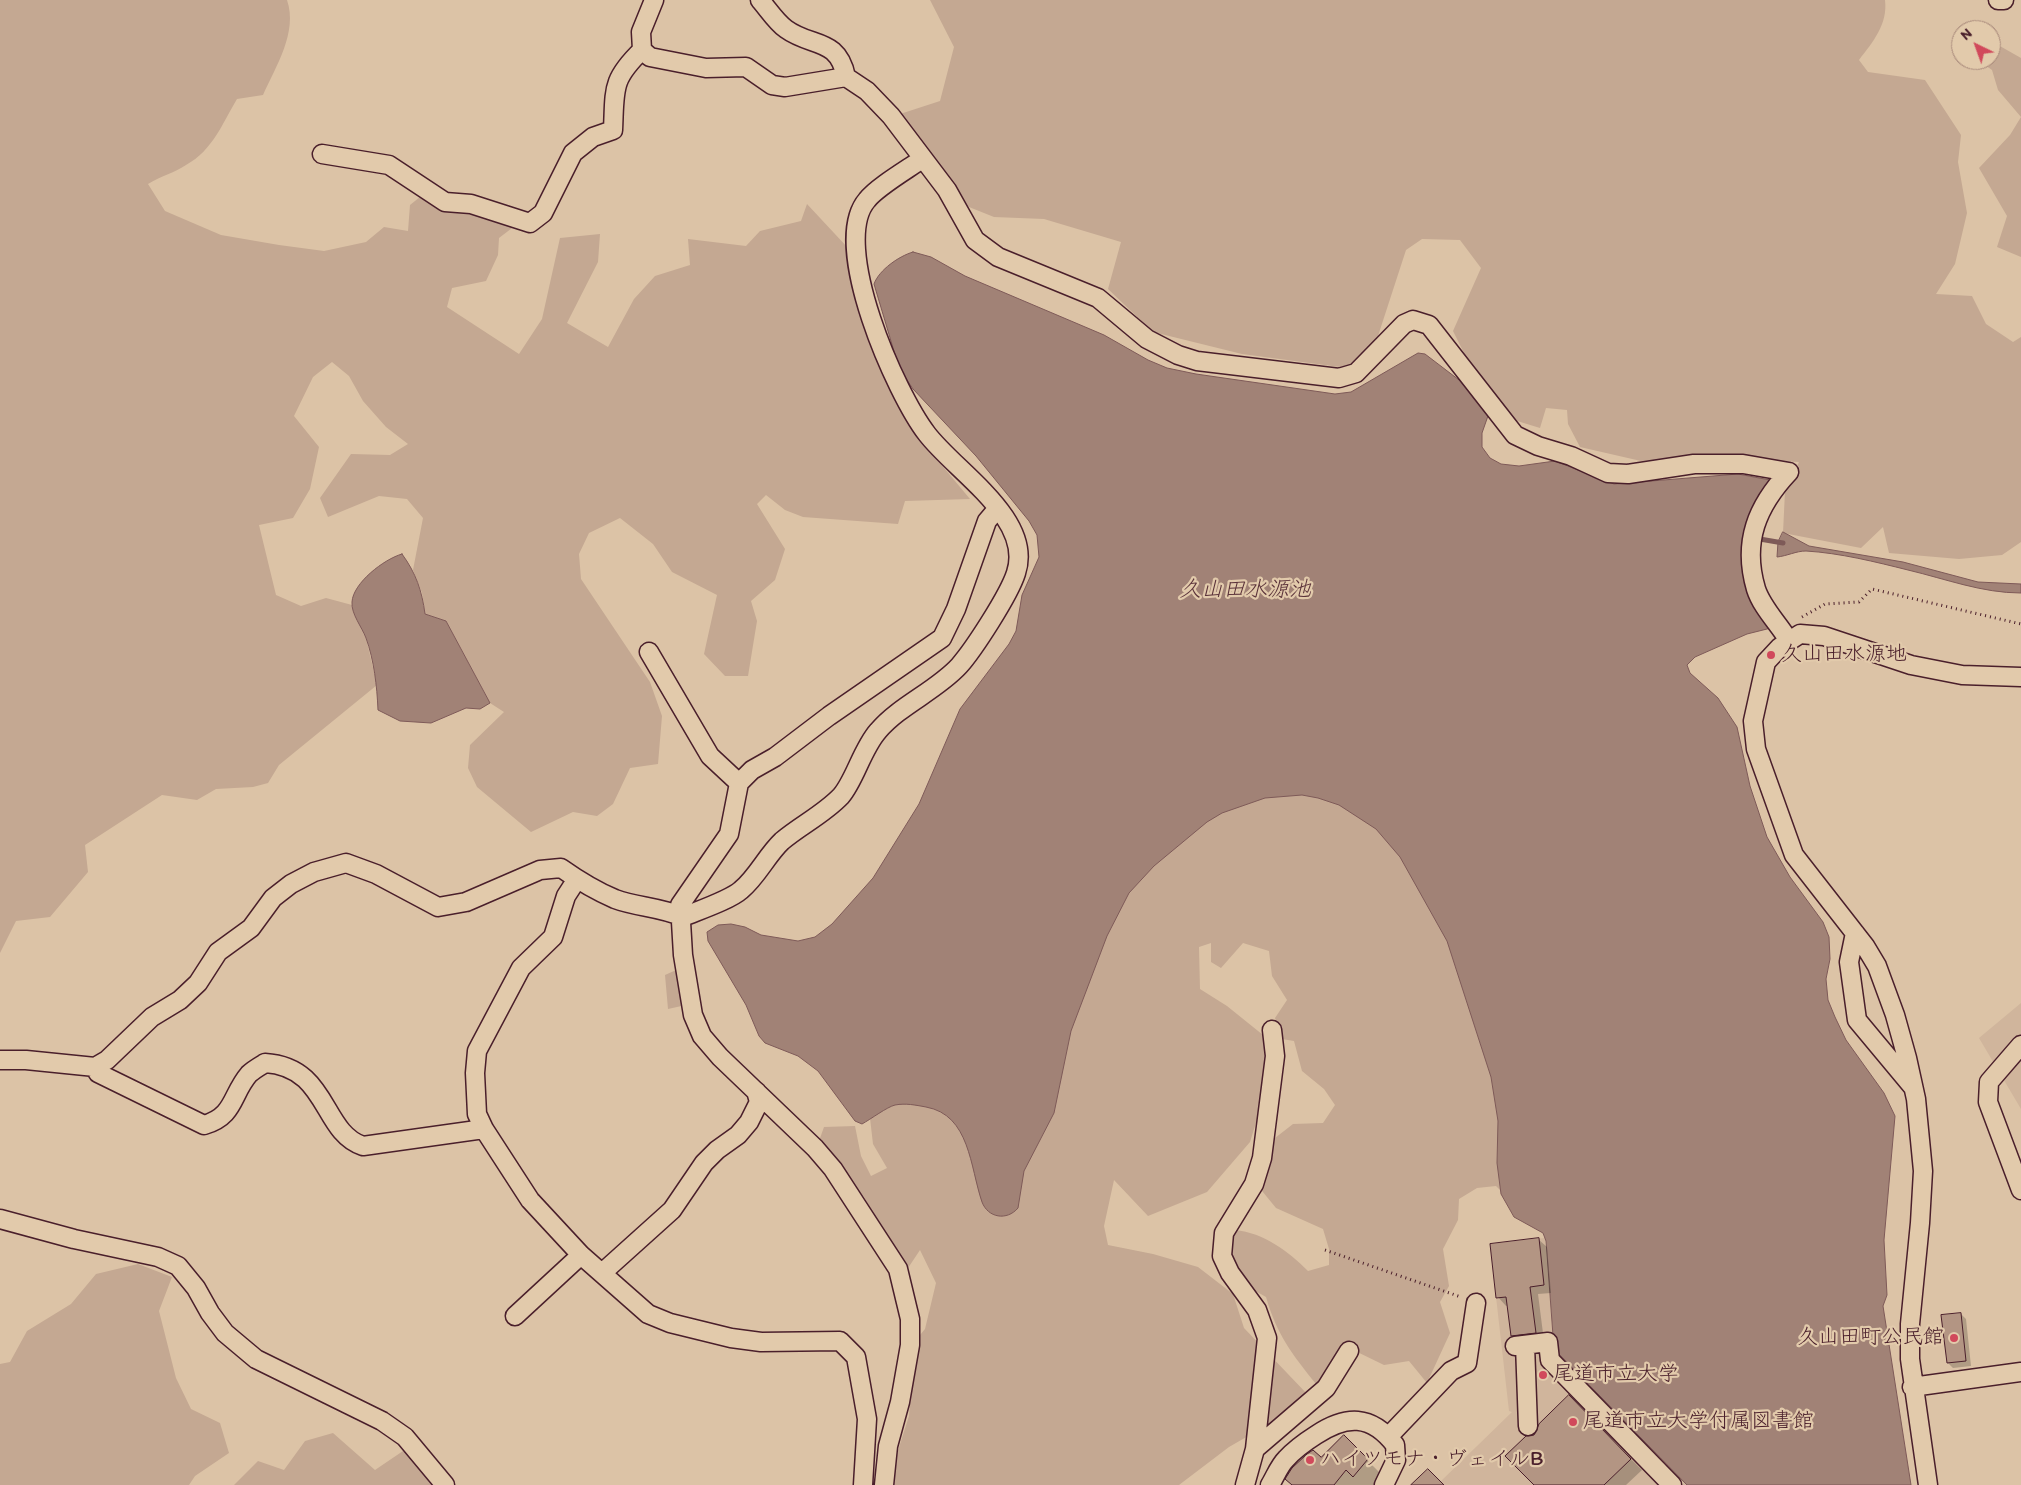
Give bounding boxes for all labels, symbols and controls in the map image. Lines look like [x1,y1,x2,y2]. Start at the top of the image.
north arrow [1951,20,2001,70]
text: N [1957,25,1975,44]
water label: 久山田水源池 [1179,577,1311,603]
place label: 久山田水源地 [1781,642,1907,668]
marker: 久山田水源地 [1765,649,1777,661]
place label: 久山田町公民館 [1797,1325,1944,1351]
marker: 久山田町公民館 [1948,1332,1960,1344]
place label: 尾道市立大学 [1553,1362,1679,1388]
marker: 尾道市立大学 [1537,1369,1549,1381]
place label: 尾道市立大学付属図書館 [1583,1409,1814,1435]
marker: 尾道市立大学付属図書館 [1567,1416,1579,1428]
place label: ハイツモナ・ヴェイルB [1320,1447,1544,1473]
marker: ハイツモナ・ヴェイルB [1304,1454,1316,1466]

